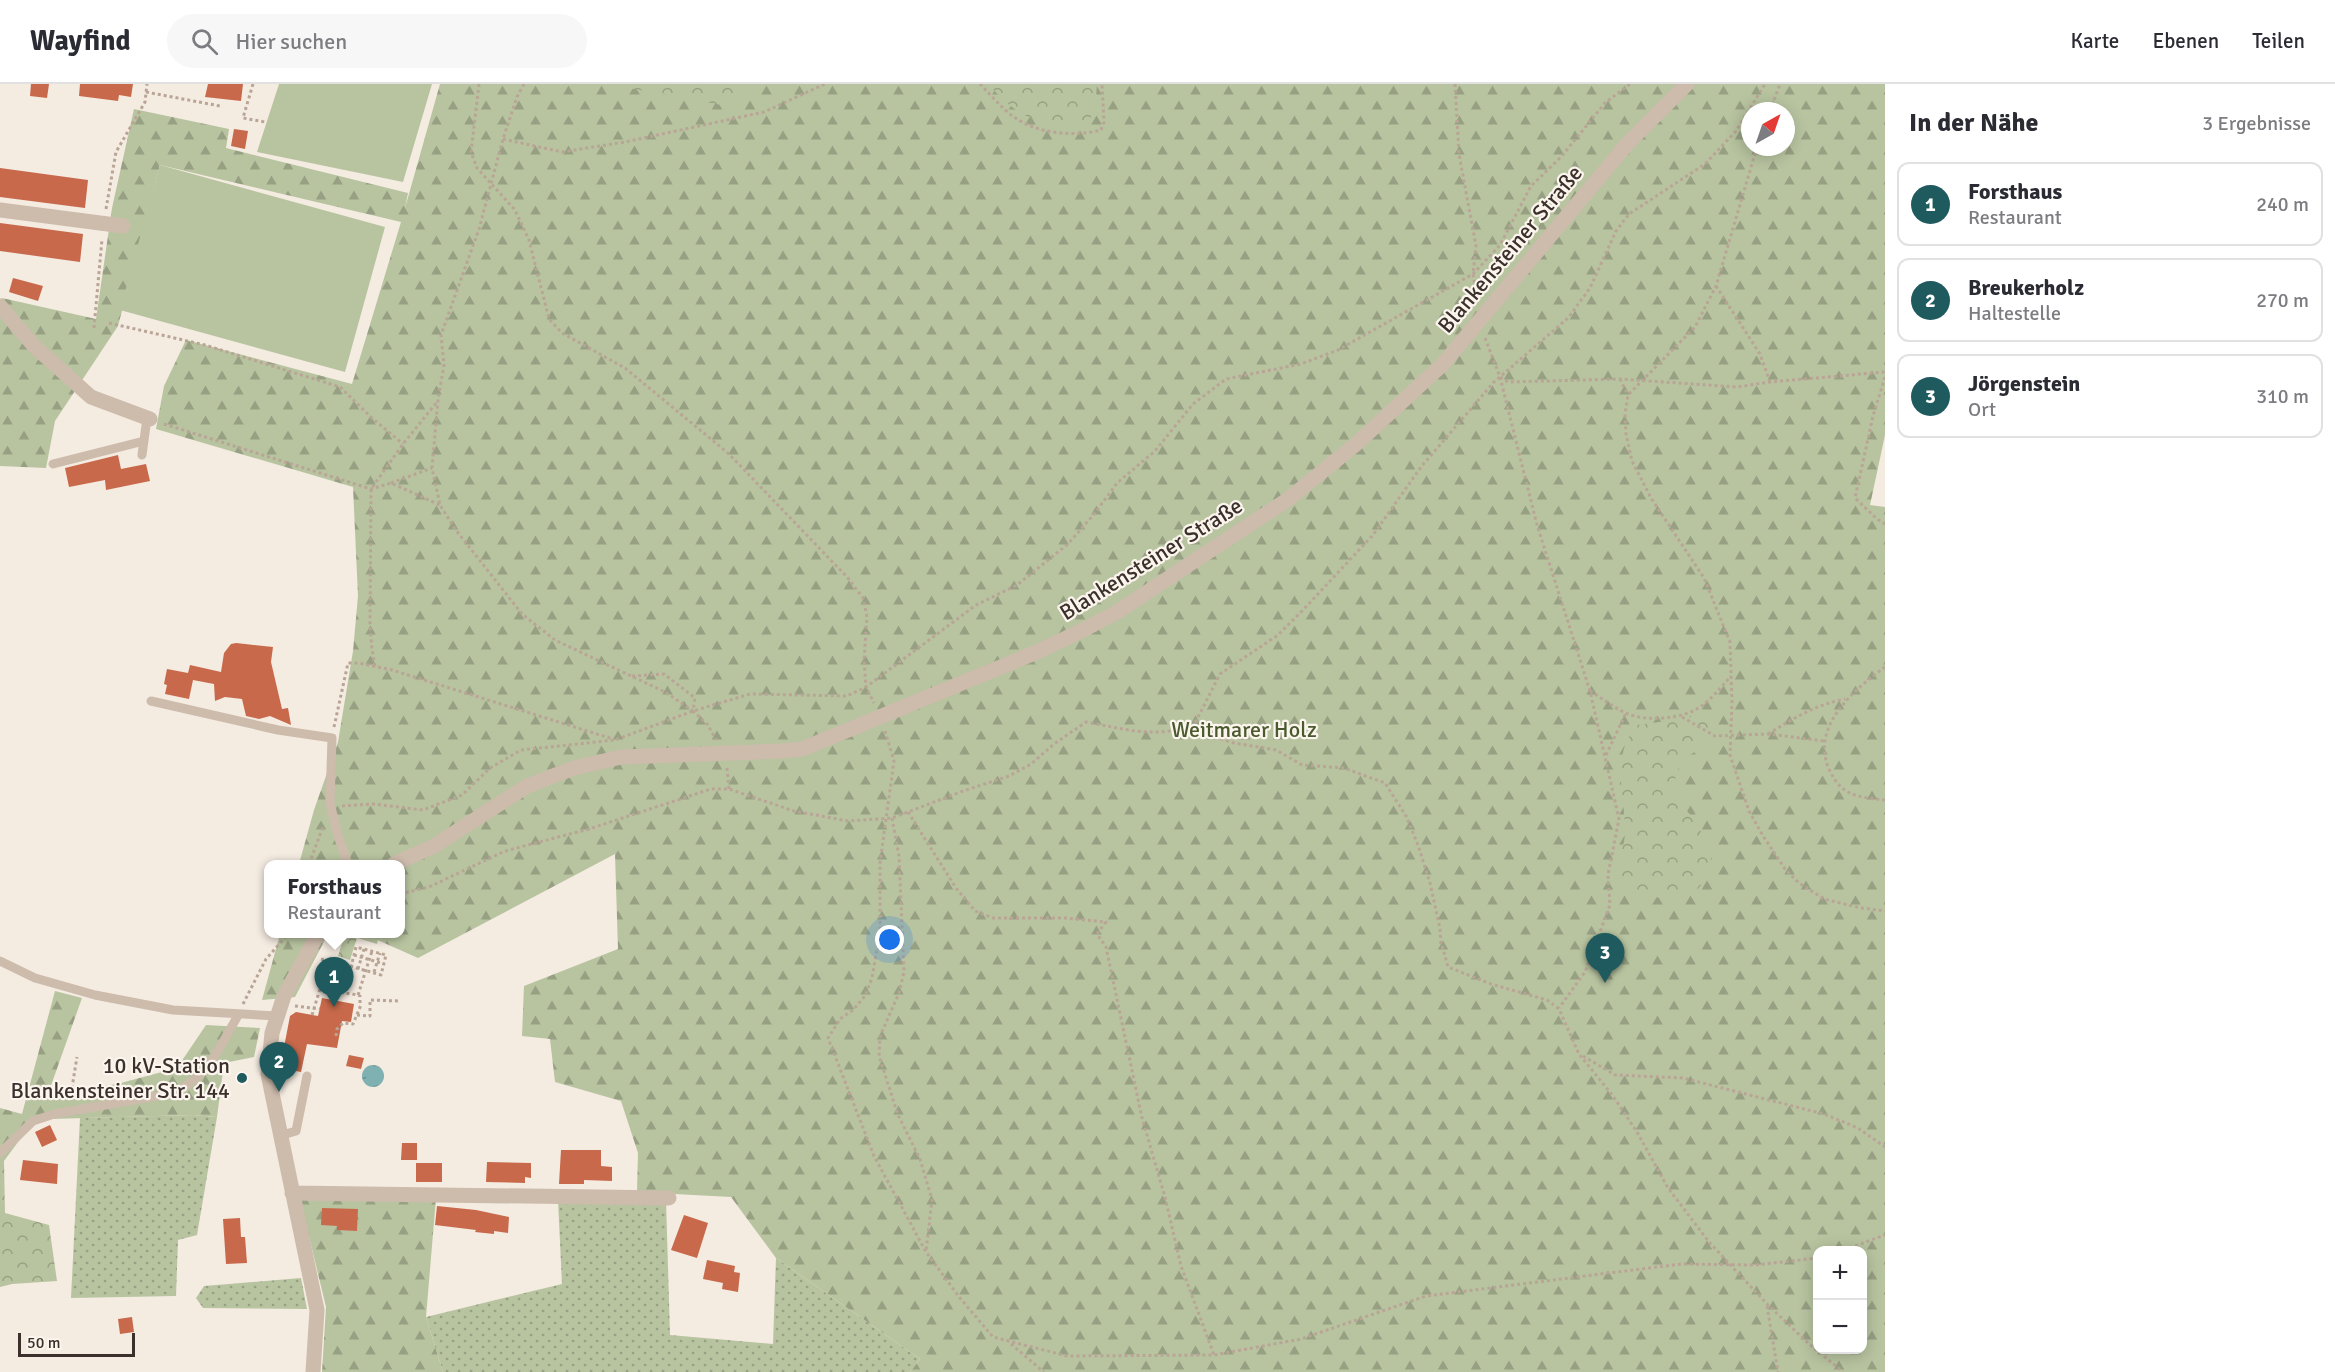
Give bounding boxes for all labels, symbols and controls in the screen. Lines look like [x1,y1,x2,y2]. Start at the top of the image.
search box [167,14,587,68]
text: Wayfind [30,24,131,58]
icon: search [188,25,221,58]
text: Hier suchen [236,28,347,55]
text: Karte [2070,28,2119,54]
text: Ebenen [2152,28,2219,54]
text: Teilen [2252,28,2305,54]
north arrow [1741,102,1795,156]
text: In der Nähe [1909,107,2039,139]
text: 3 Ergebnisse [2202,111,2311,136]
street label: Blankensteiner Straße [1432,160,1588,338]
text: Forsthaus [1968,178,2062,205]
text: 1 [1925,192,1936,217]
text: 240 m [2256,192,2309,217]
text: Restaurant [1968,205,2062,230]
text: Breukerholz [1968,274,2084,301]
text: 2 [1925,288,1936,313]
text: 270 m [2256,288,2309,313]
text: Haltestelle [1968,301,2061,326]
text: Jörgenstein [1968,370,2080,397]
text: 3 [1925,384,1936,409]
text: 310 m [2256,384,2309,409]
text: Ort [1968,397,1996,422]
street label: Blankensteiner Straße [1055,492,1247,626]
park label: Weitmarer Holz [1171,716,1317,743]
popup [264,860,405,938]
text: Forsthaus [287,873,382,900]
text: Restaurant [287,900,381,925]
your location [875,925,904,954]
pin: 3 [1586,934,1624,983]
pin: 1 [314,958,354,1007]
pin: 2 [260,1042,298,1092]
place label: 10 kV-Station Blankensteiner Str. 144 [11,1052,230,1104]
marker: 10 kV-Station Blankensteiner Str. 144 [235,1071,249,1085]
map controls [1813,1246,1867,1354]
button: + [1813,1246,1867,1300]
button: − [1813,1300,1867,1354]
scale bar [18,1330,135,1358]
text: 50 m [27,1333,61,1353]

